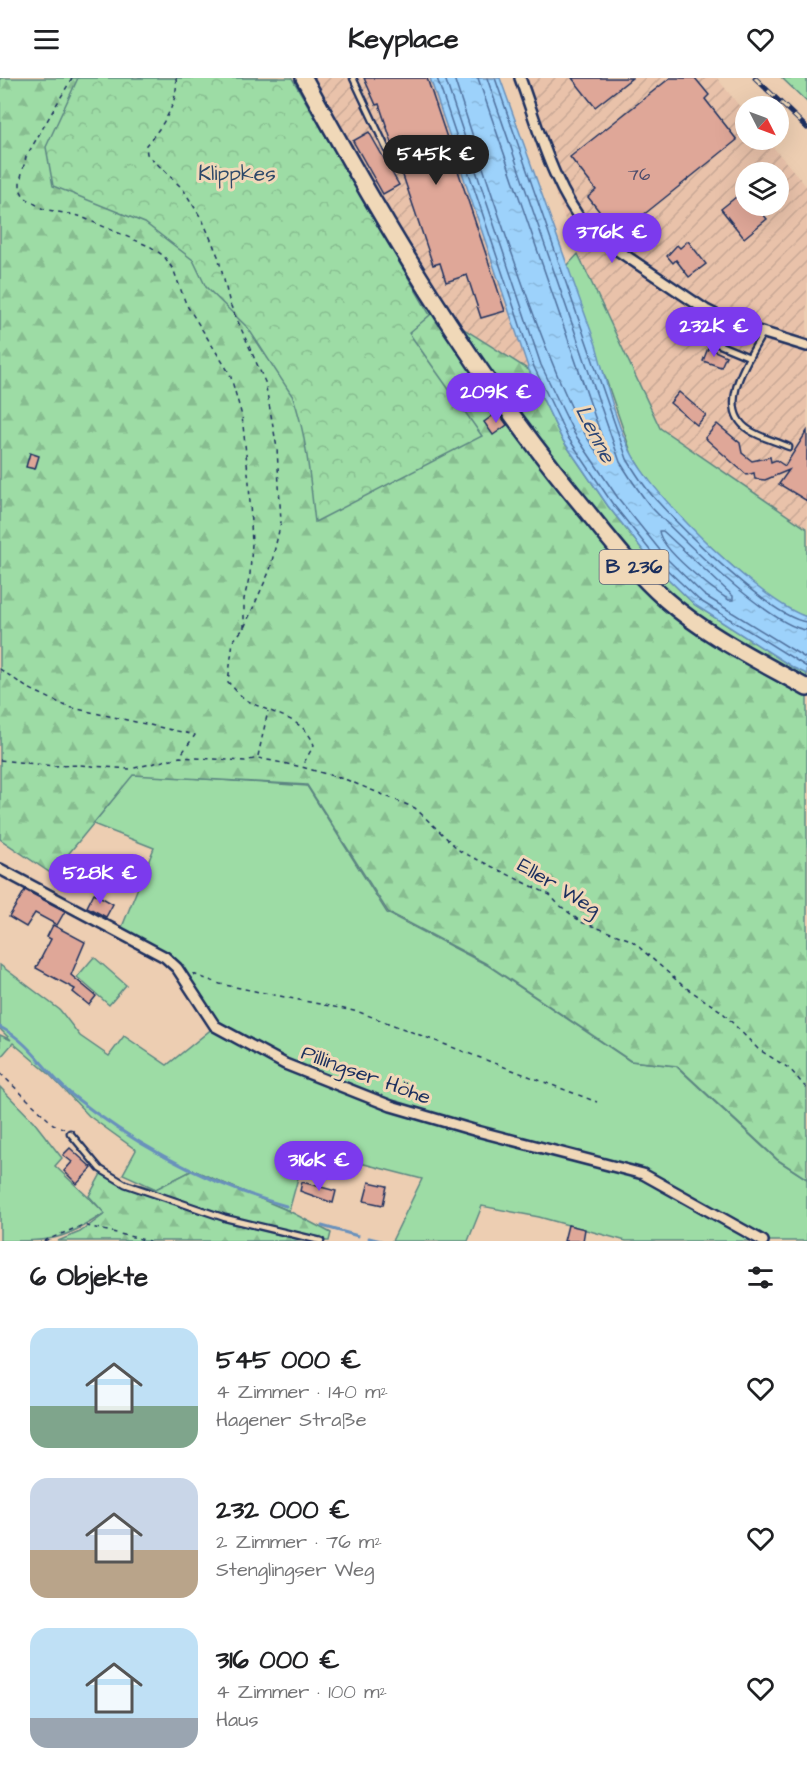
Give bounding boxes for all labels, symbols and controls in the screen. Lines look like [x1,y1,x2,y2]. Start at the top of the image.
text: Keyplace [348,20,459,58]
icon: menu [30,23,63,56]
icon: heart [744,23,777,56]
north arrow [735,96,789,150]
map controls [735,96,789,216]
pin: 545K € [387,135,485,186]
text: 545K € [397,140,475,168]
park label: Klippkes [198,159,276,189]
house number: 76 [628,162,650,187]
button: layers [735,162,789,216]
pin: 376K € [563,213,661,264]
text: 376K € [576,218,648,246]
pin: 232K € [665,307,763,358]
text: 232K € [679,312,749,340]
pin: 209K € [447,373,545,424]
text: 209K € [460,378,532,406]
water label: Lenne [567,400,623,469]
road number: B 236 [600,550,668,584]
street label: Eller Weg [511,851,606,925]
pin: 528K € [51,854,149,905]
text: 528K € [63,859,137,887]
street label: Pillingser Höhe [297,1038,435,1114]
pin: 316K € [270,1141,368,1192]
text: 316K € [288,1146,350,1174]
text: 6 Objekte [30,1259,148,1295]
icon: filters [744,1261,777,1294]
text: 545 000 € [216,1342,361,1378]
icon: home [78,1352,150,1424]
icon: heart [744,1372,777,1405]
text: 4 Zimmer · 140 m² [216,1378,388,1406]
text: Hagener Straße [216,1406,366,1434]
text: 232 000 € [216,1492,350,1528]
icon: home [78,1502,150,1574]
icon: heart [744,1522,777,1555]
text: 2 Zimmer · 76 m² [216,1528,382,1556]
text: Stenglingser Weg [216,1556,374,1584]
text: 316 000 € [216,1642,340,1678]
icon: home [78,1652,150,1724]
icon: heart [744,1672,777,1705]
text: 4 Zimmer · 100 m² [216,1678,387,1706]
text: Haus [216,1706,258,1734]

